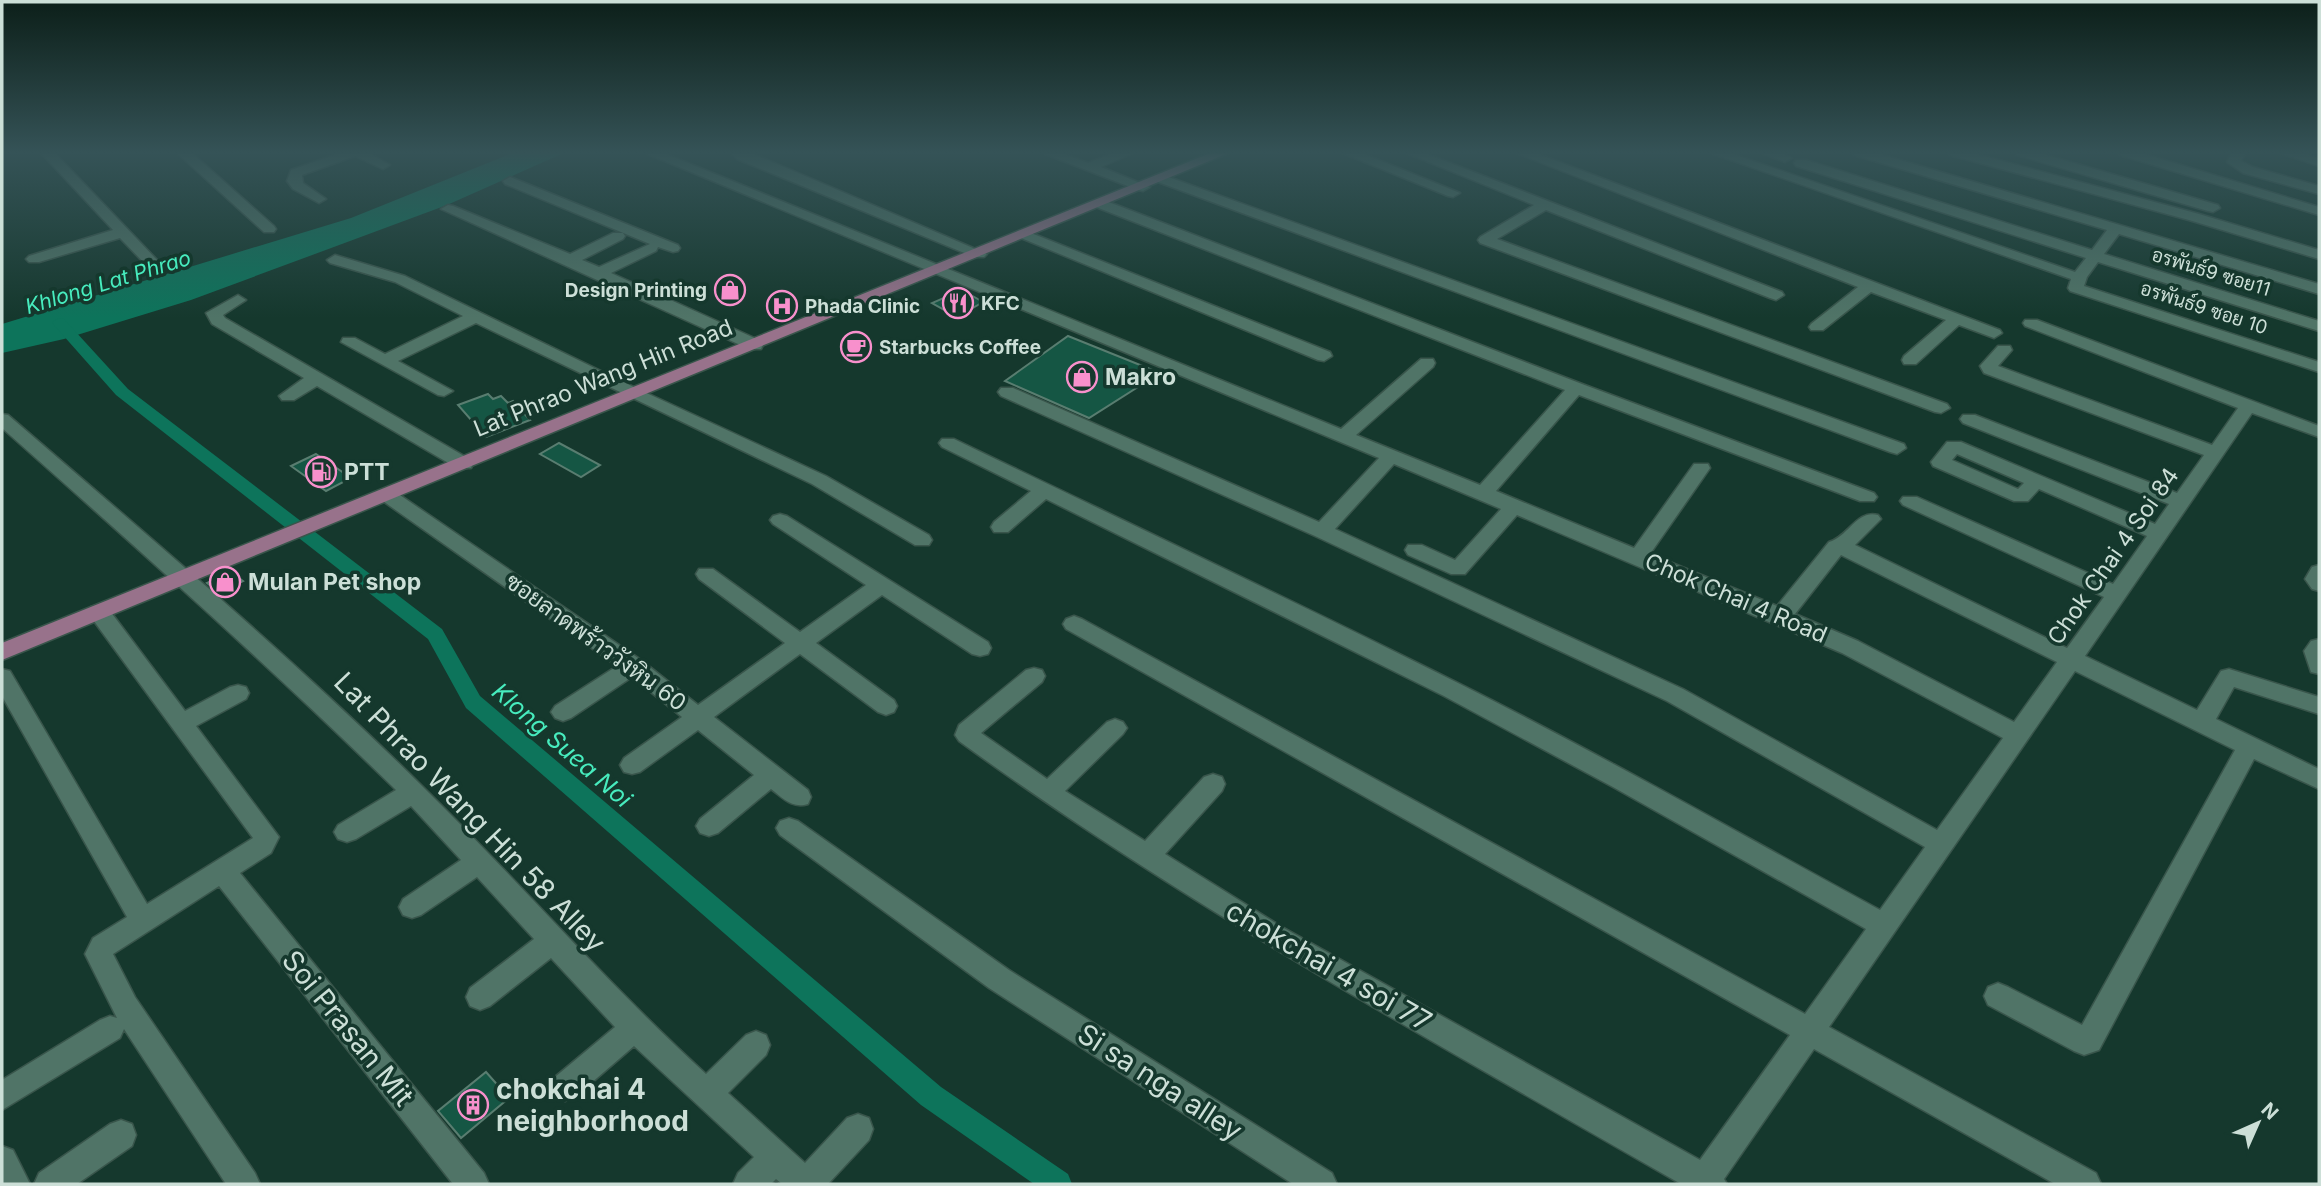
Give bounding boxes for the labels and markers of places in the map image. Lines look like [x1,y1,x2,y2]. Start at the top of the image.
shop icon: Design Printing [713,273,747,307]
place label: Design Printing [565,279,707,302]
restaurant icon: KFC [941,286,975,320]
hospital icon: Phada Clinic [765,289,799,323]
place label: KFC [981,292,1020,315]
place label: Phada Clinic [805,295,920,318]
cafe icon: Starbucks Coffee [839,330,873,364]
place label: Starbucks Coffee [879,336,1041,359]
shop icon: Makro [1065,360,1099,394]
place label: Makro [1105,363,1176,391]
fuel station icon: PTT [304,455,338,489]
place label: PTT [344,458,390,486]
shop icon: Mulan Pet shop [208,565,242,599]
place label: Mulan Pet shop [248,568,421,596]
place label: chokchai 4 neighborhood [496,1072,689,1138]
building icon: chokchai 4 neighborhood [456,1088,490,1122]

